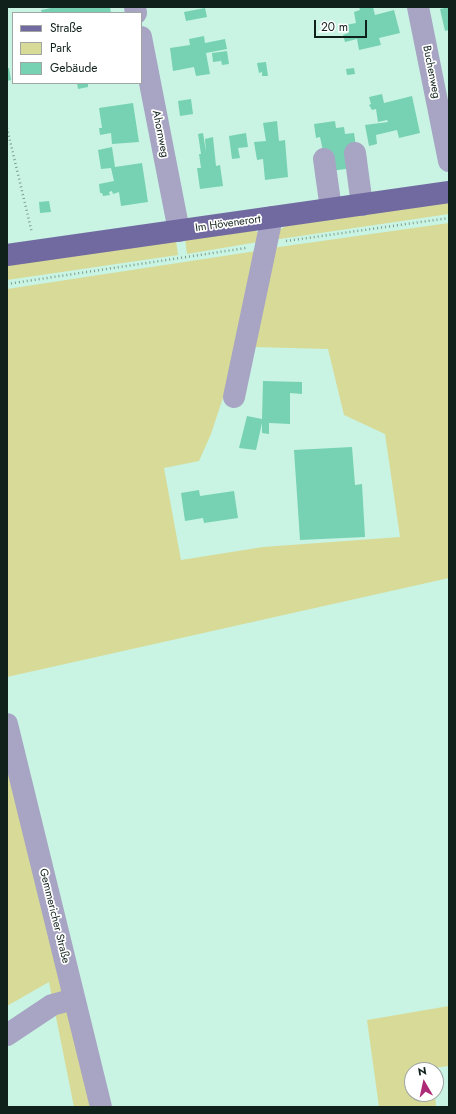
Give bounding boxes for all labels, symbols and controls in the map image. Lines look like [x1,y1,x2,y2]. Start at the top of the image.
legend [12,12,142,84]
scale bar [316,12,369,38]
text: 20 m [321,18,348,36]
text: Straße [50,19,82,37]
text: Park [50,39,71,57]
street label: Buchenweg [419,44,443,100]
text: Gebäude [50,59,97,77]
street label: Ahornweg [149,109,171,159]
street label: Im Hövenerort [194,213,262,235]
street label: Gemmericher Straße [36,867,72,965]
north arrow [404,1062,444,1102]
text: N [417,1063,428,1080]

